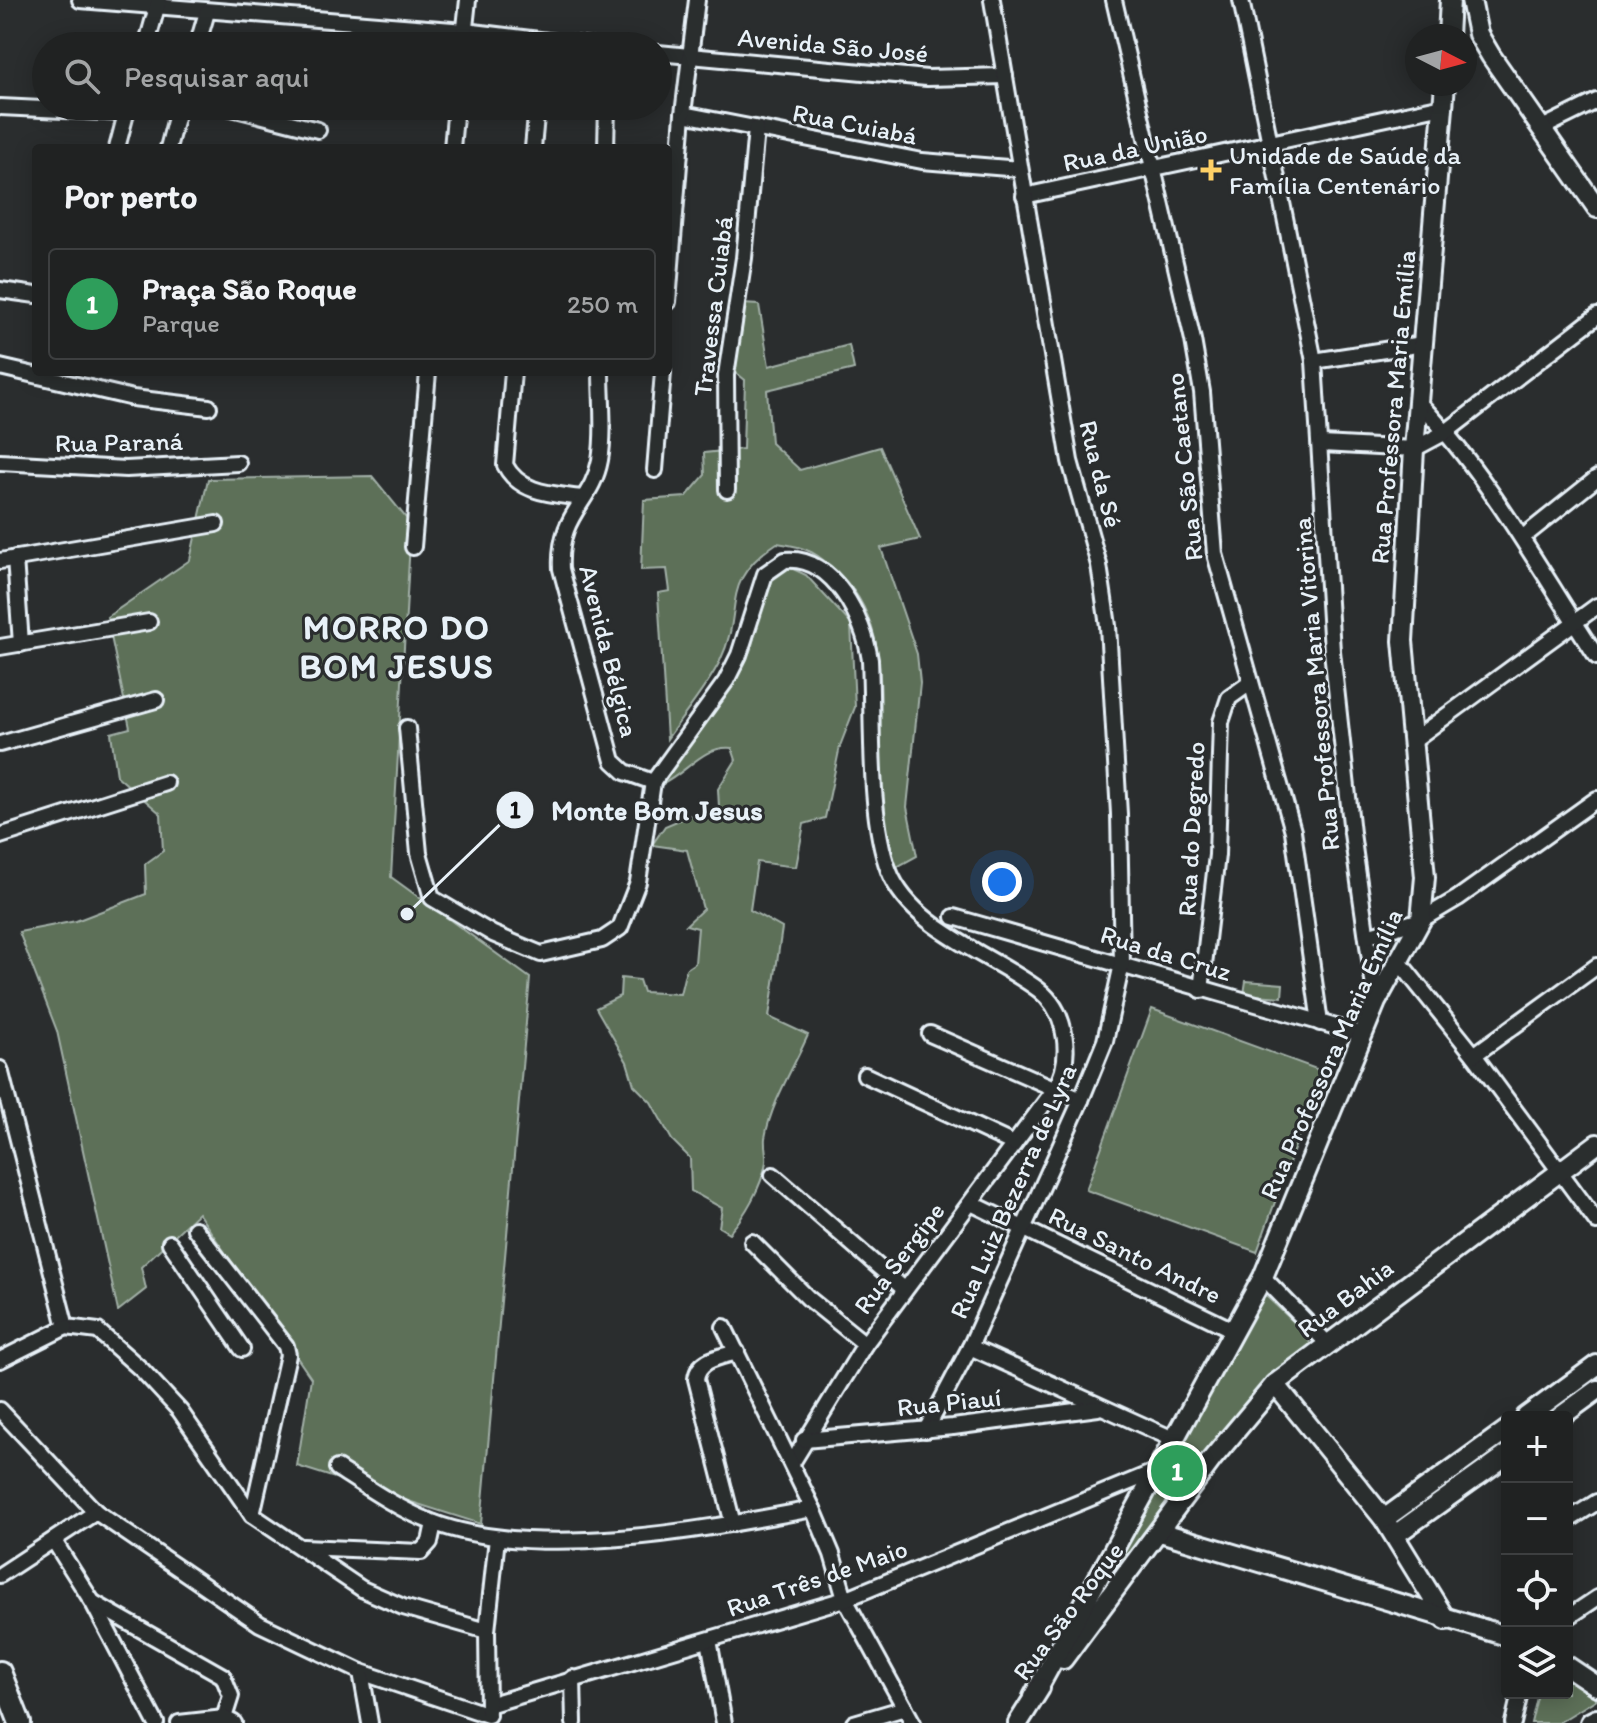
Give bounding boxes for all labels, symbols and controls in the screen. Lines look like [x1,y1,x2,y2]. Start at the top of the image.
street label: Avenida São José [736,21,930,69]
north arrow [1405,24,1477,96]
search box [32,32,672,120]
icon: search [60,54,104,98]
text: Pesquisar aqui [124,58,309,95]
street label: Rua Cuiabá [790,96,921,152]
street label: Rua da União [1060,117,1210,179]
place label: Unidade de Saúde da Família Centenário [1229,139,1462,201]
marker: Unidade de Saúde da Família Centenário [1200,159,1222,181]
text: Por perto [64,176,197,217]
street label: Travessa Cuiabá [686,213,740,398]
street label: Rua Professora Maria Emília [1363,249,1423,565]
text: Praça São Roque [142,270,357,307]
text: 1 [86,288,98,320]
text: 250 m [567,288,638,320]
text: Parque [142,307,220,339]
street label: Rua São Caetano [1158,371,1210,563]
street label: Rua da Sé [1072,417,1130,531]
street label: Rua Paraná [55,425,184,459]
street label: Rua Professora Maria Vitorina [1285,515,1347,852]
street label: Avenida Bélgica [572,562,646,741]
district label: MORRO DO BOM JESUS [299,607,495,687]
street label: Rua do Degredo [1170,741,1212,917]
callout: Monte Bom Jesus [495,784,779,836]
text: Monte Bom Jesus [551,793,763,827]
text: 1 [509,795,521,824]
your location [982,862,1022,902]
street label: Rua Professora Maria Emília [1252,903,1410,1204]
street label: Rua da Cruz [1097,918,1235,988]
street label: Rua Luiz Bezerra de Lyra [942,1058,1084,1324]
street label: Rua Sergipe [846,1196,952,1320]
street label: Rua Santo Andre [1043,1199,1227,1311]
street label: Rua Bahia [1291,1251,1400,1345]
street label: Rua Piauí [895,1381,1003,1423]
map controls [1501,1411,1573,1699]
button: + [1501,1411,1573,1483]
pin: 1 [1151,1441,1203,1501]
button: − [1501,1483,1573,1555]
street label: Rua Três de Maio [722,1532,912,1624]
street label: Rua São Roque [1005,1535,1131,1687]
button: locate [1501,1555,1573,1627]
button: layers [1501,1627,1573,1699]

